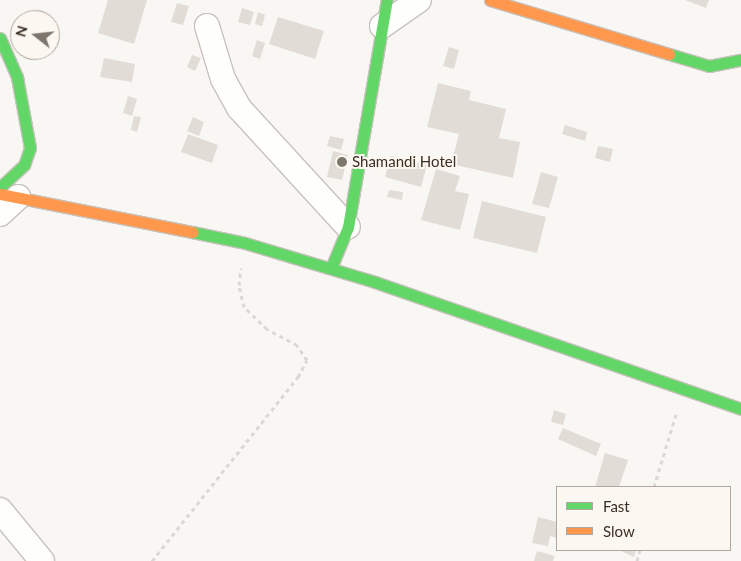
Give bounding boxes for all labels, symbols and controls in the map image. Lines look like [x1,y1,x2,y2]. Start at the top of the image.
north arrow [10,10,60,60]
text: N [11,23,31,39]
place label: Shamandi Hotel [352,153,456,171]
marker: Shamandi Hotel [336,156,348,168]
legend [556,486,731,551]
text: Fast [603,497,630,515]
text: Slow [603,522,635,540]

